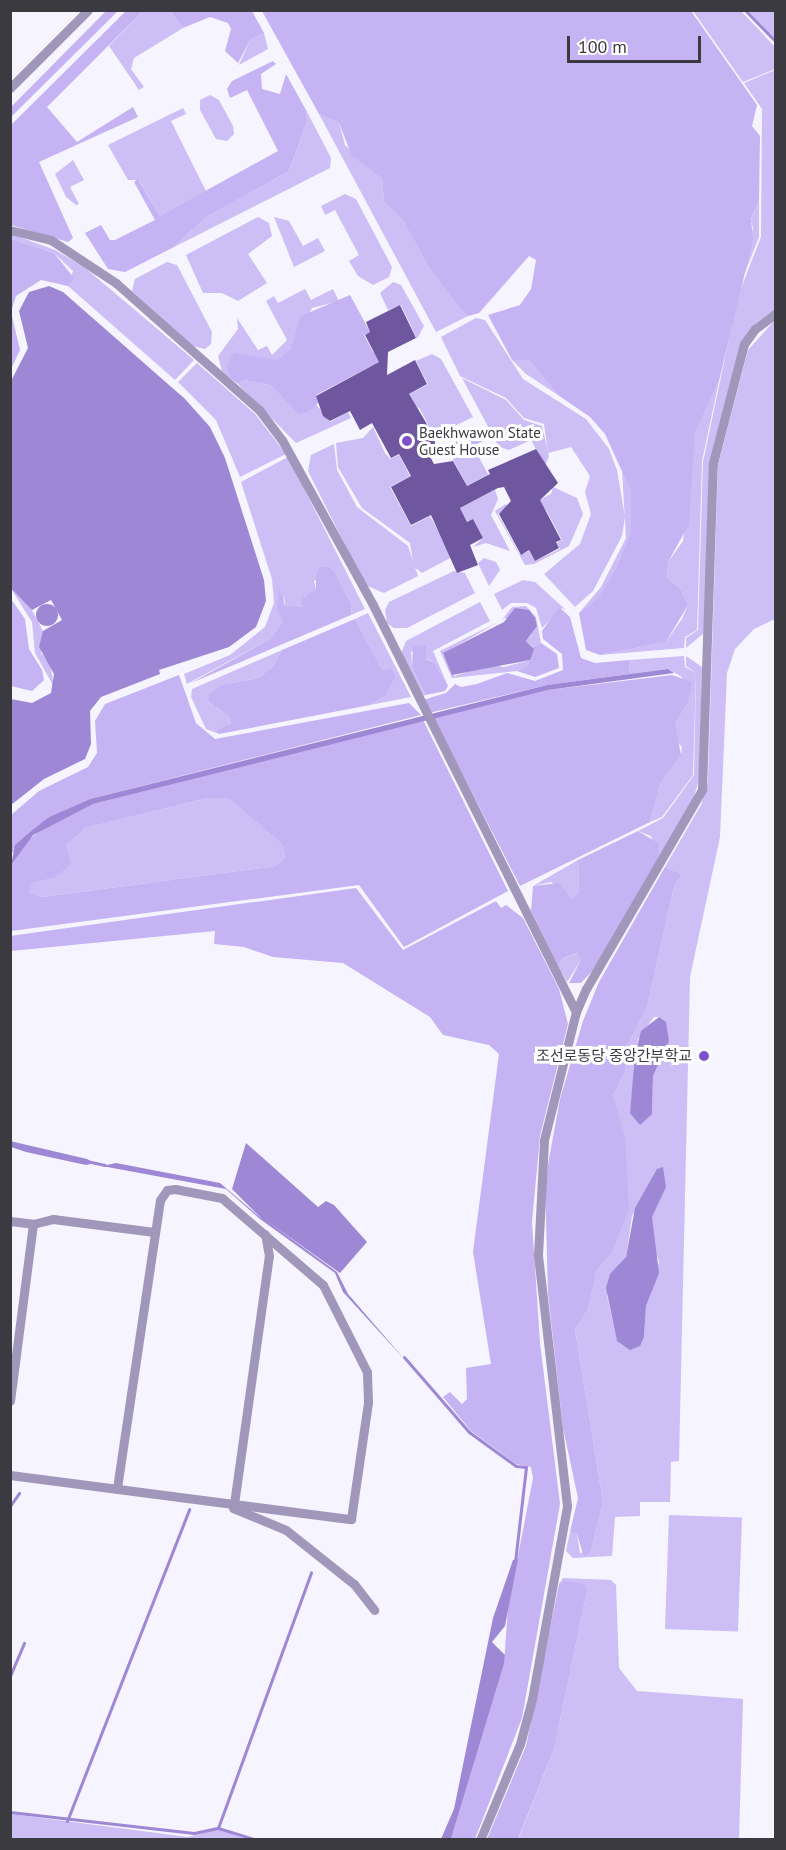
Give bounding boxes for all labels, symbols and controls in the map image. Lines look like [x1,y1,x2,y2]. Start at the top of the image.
scale bar [570,24,704,62]
text: 100 m [578,35,627,58]
place label: Baekhwawon State Guest House [419,423,541,458]
marker: Baekhwawon State Guest House [400,434,414,448]
place label: 조선로동당 중앙간부학교 [536,1047,692,1065]
marker: 조선로동당 중앙간부학교 [697,1049,711,1063]

